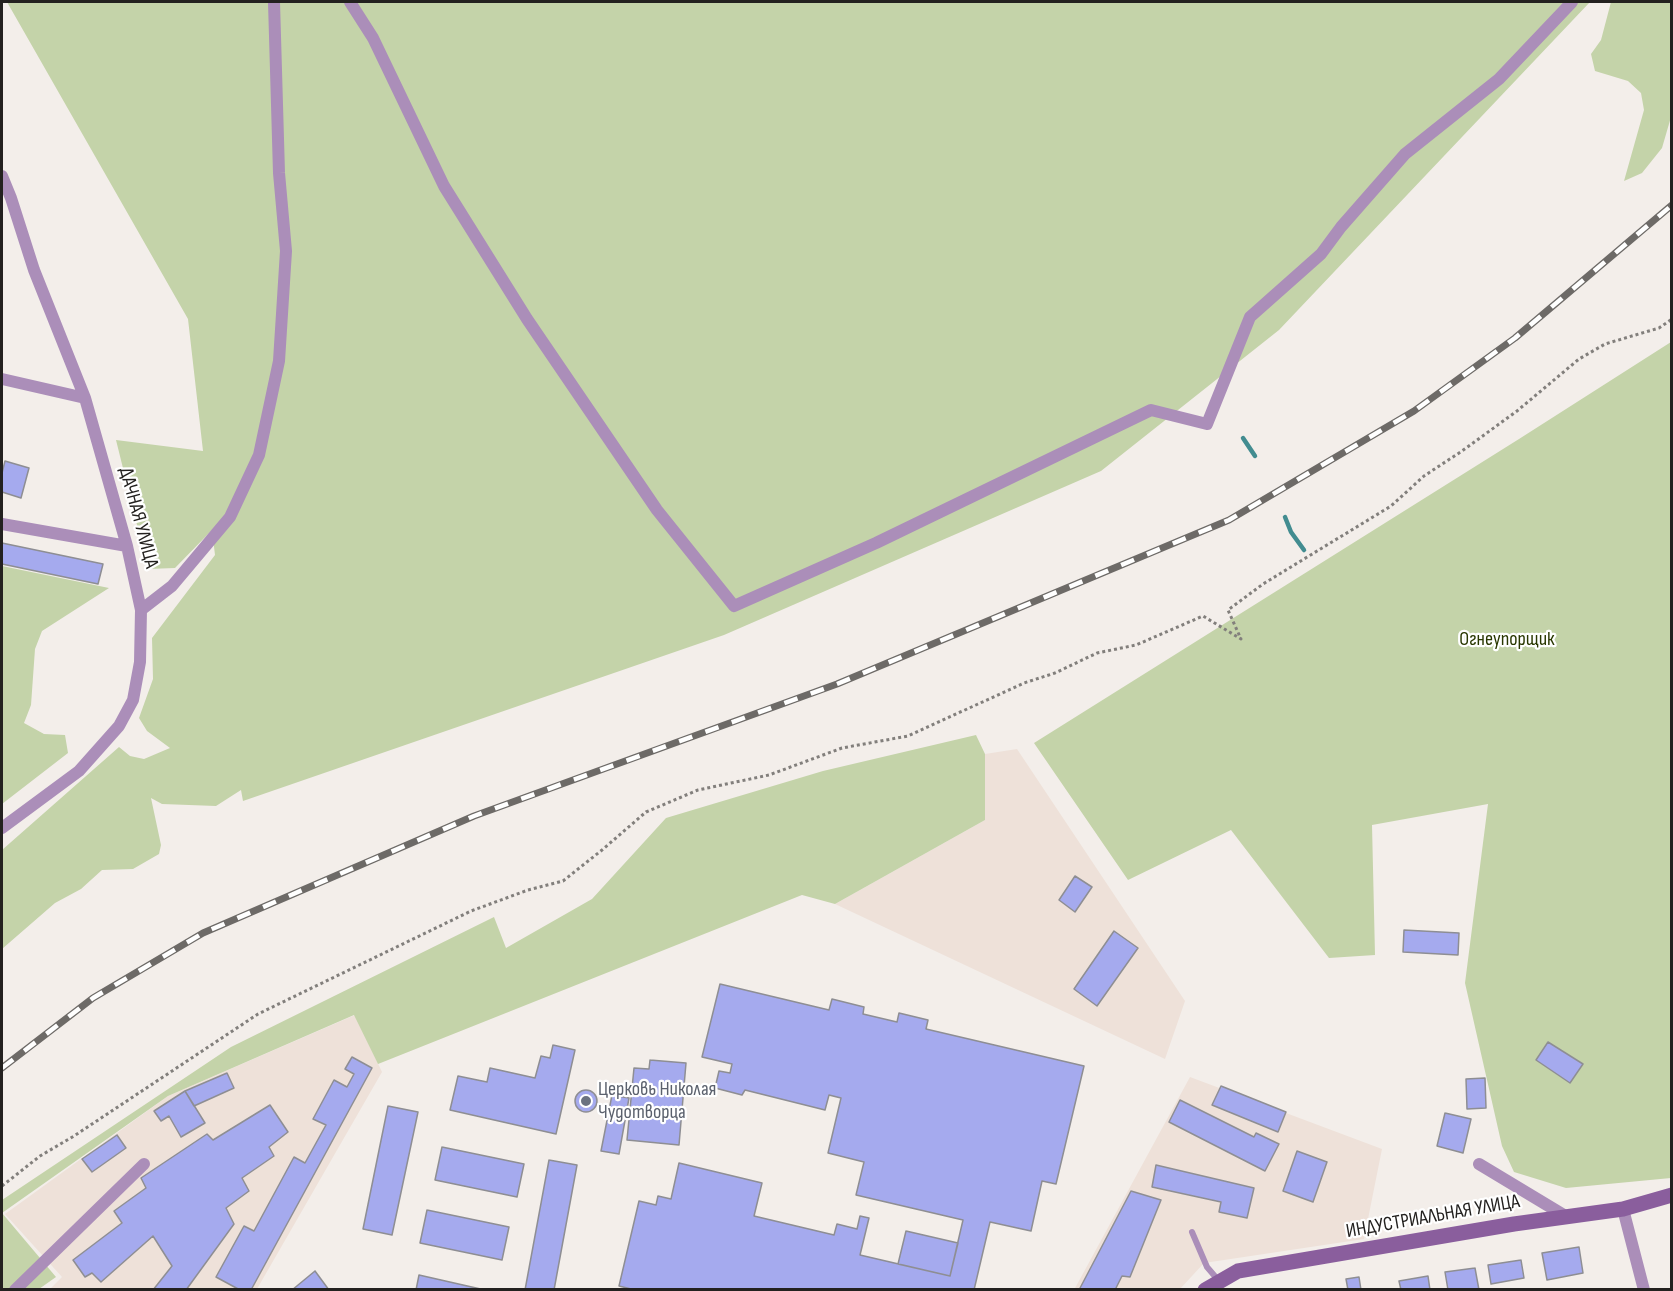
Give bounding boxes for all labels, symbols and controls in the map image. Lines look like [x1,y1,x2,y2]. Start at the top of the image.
street label: ДАЧНАЯ УЛИЦА [113,465,163,571]
park label: Огнеупорщик [1459,628,1555,652]
place label: Церковь Николая Чудотворца [598,1078,716,1125]
marker: Церковь Николая Чудотворца [579,1094,593,1108]
street label: ИНДУСТРИАЛЬНАЯ УЛИЦА [1344,1190,1522,1244]

